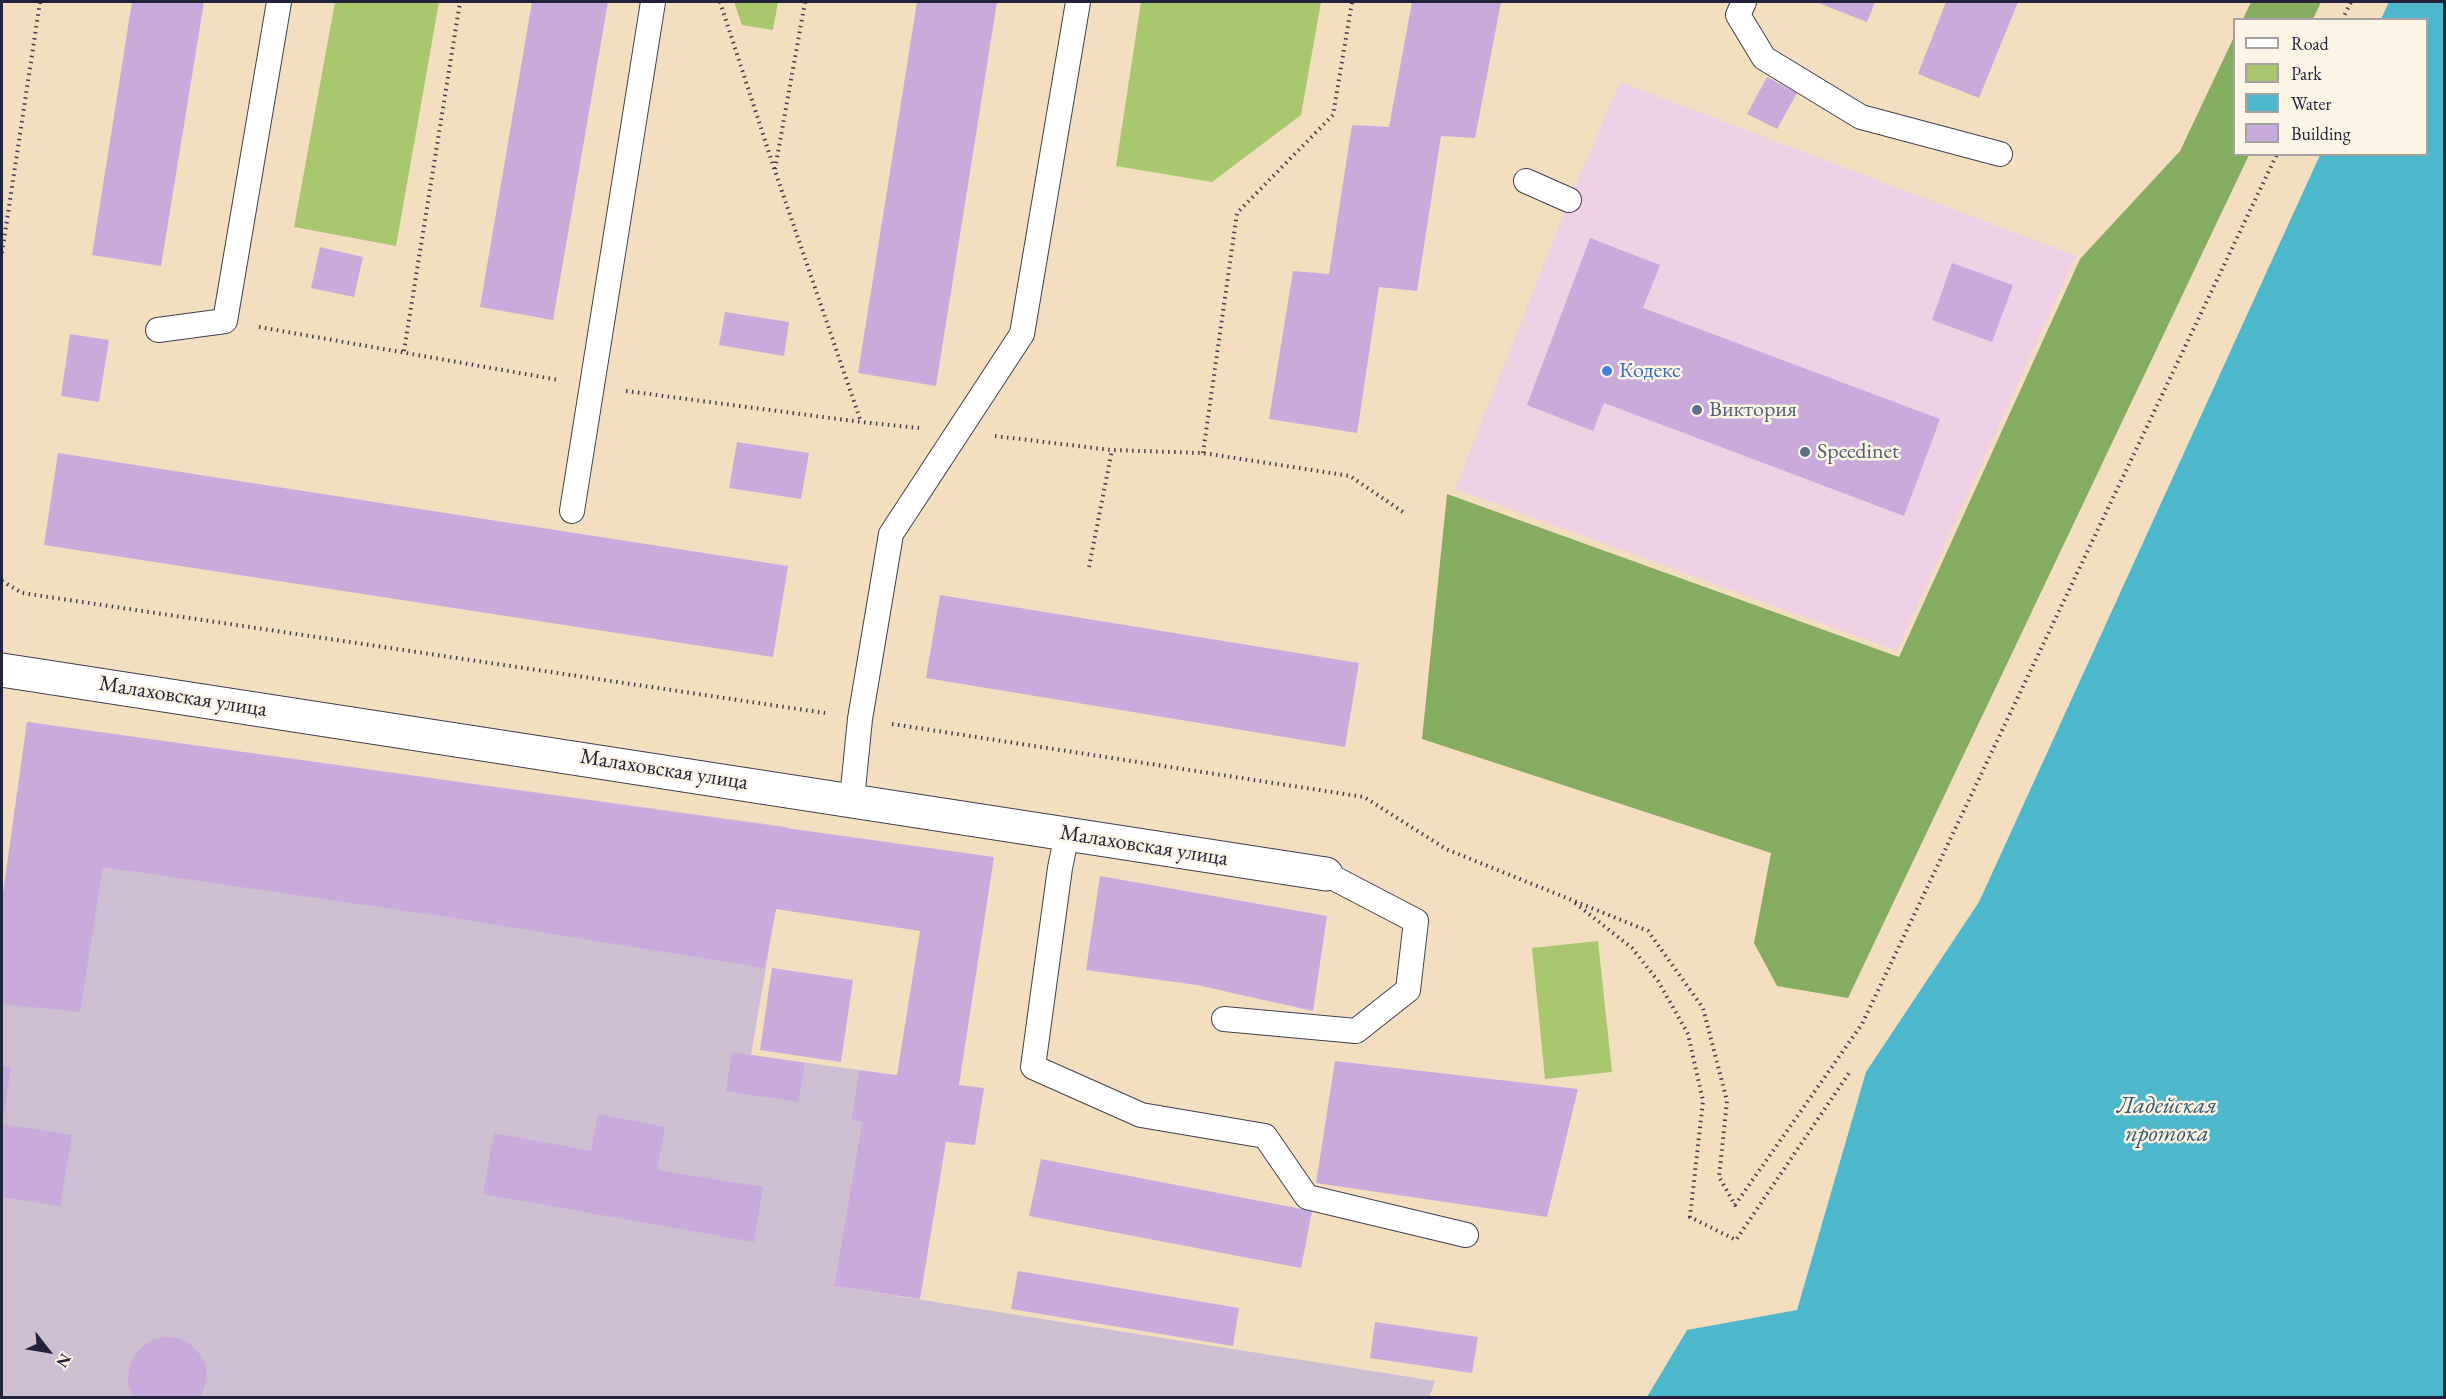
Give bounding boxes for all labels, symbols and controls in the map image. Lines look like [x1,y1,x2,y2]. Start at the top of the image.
legend [2233,18,2428,156]
text: Road [2291,32,2329,55]
text: Park [2291,62,2322,85]
text: Water [2291,92,2332,115]
text: Building [2291,122,2351,145]
place label: Кодекс [1619,358,1681,384]
marker: Кодекс [1600,364,1614,378]
place label: Виктория [1709,397,1797,423]
marker: Виктория [1690,403,1704,417]
place label: Speedinet [1817,439,1899,465]
marker: Speedinet [1798,445,1812,459]
street label: Малаховская улица [97,671,269,723]
street label: Малаховская улица [578,744,750,796]
street label: Малаховская улица [1058,820,1230,872]
water label: Ладейская протока [2117,1092,2217,1148]
north arrow [18,1321,78,1381]
text: N [52,1350,76,1371]

